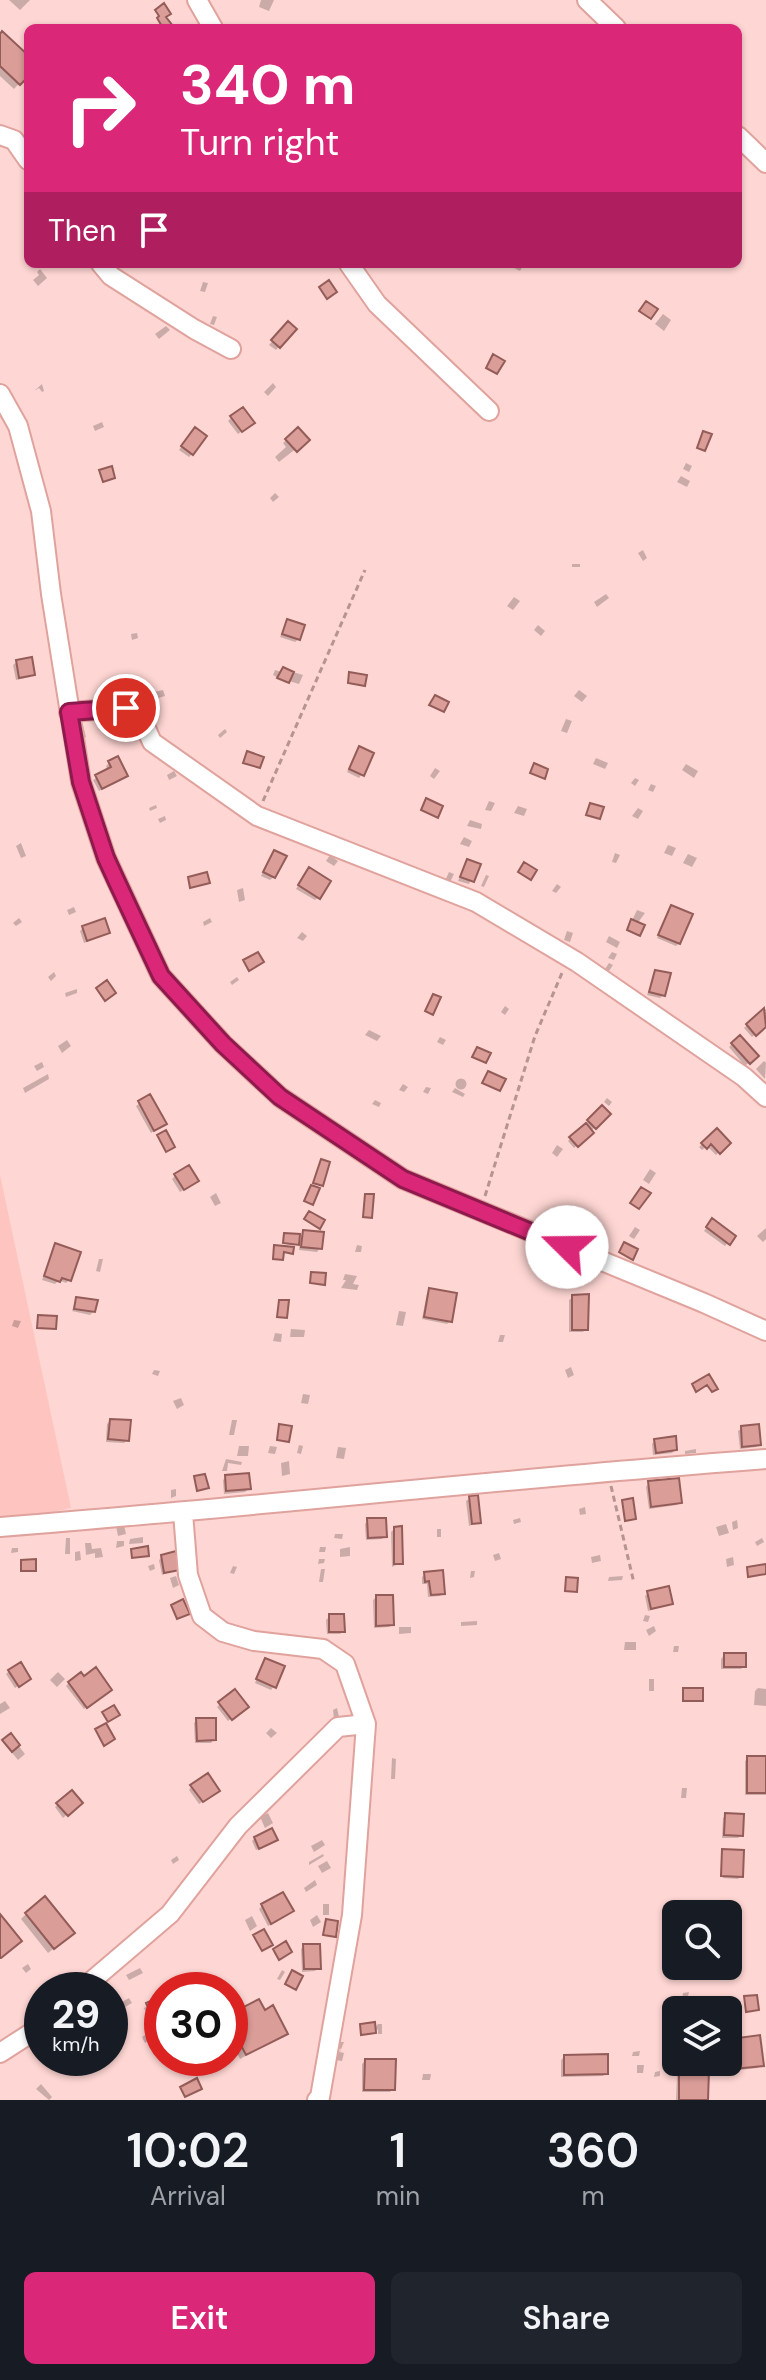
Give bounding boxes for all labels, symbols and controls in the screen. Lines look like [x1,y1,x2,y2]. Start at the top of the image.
text: 340 m [180,48,355,121]
icon: right [48,56,152,160]
text: Turn right [180,119,339,166]
icon: arrive [132,208,176,252]
text: Then [48,211,116,250]
pin [92,674,160,742]
icon: arrive [104,686,148,730]
position arrow [525,1205,609,1289]
map controls [662,1900,742,2076]
button: search [662,1900,742,1980]
speed limit sign: 30 [144,1972,248,2076]
text: 29 [52,1988,100,2040]
button: layers [662,1996,742,2076]
text: km/h [52,2031,100,2057]
text: 10:02 [127,2119,249,2182]
text: 1 [390,2119,406,2182]
text: 360 [547,2119,639,2182]
text: Arrival [150,2179,226,2213]
text: min [376,2179,420,2213]
text: m [581,2179,605,2213]
button: Exit [24,2272,375,2364]
button: Share [391,2272,742,2364]

